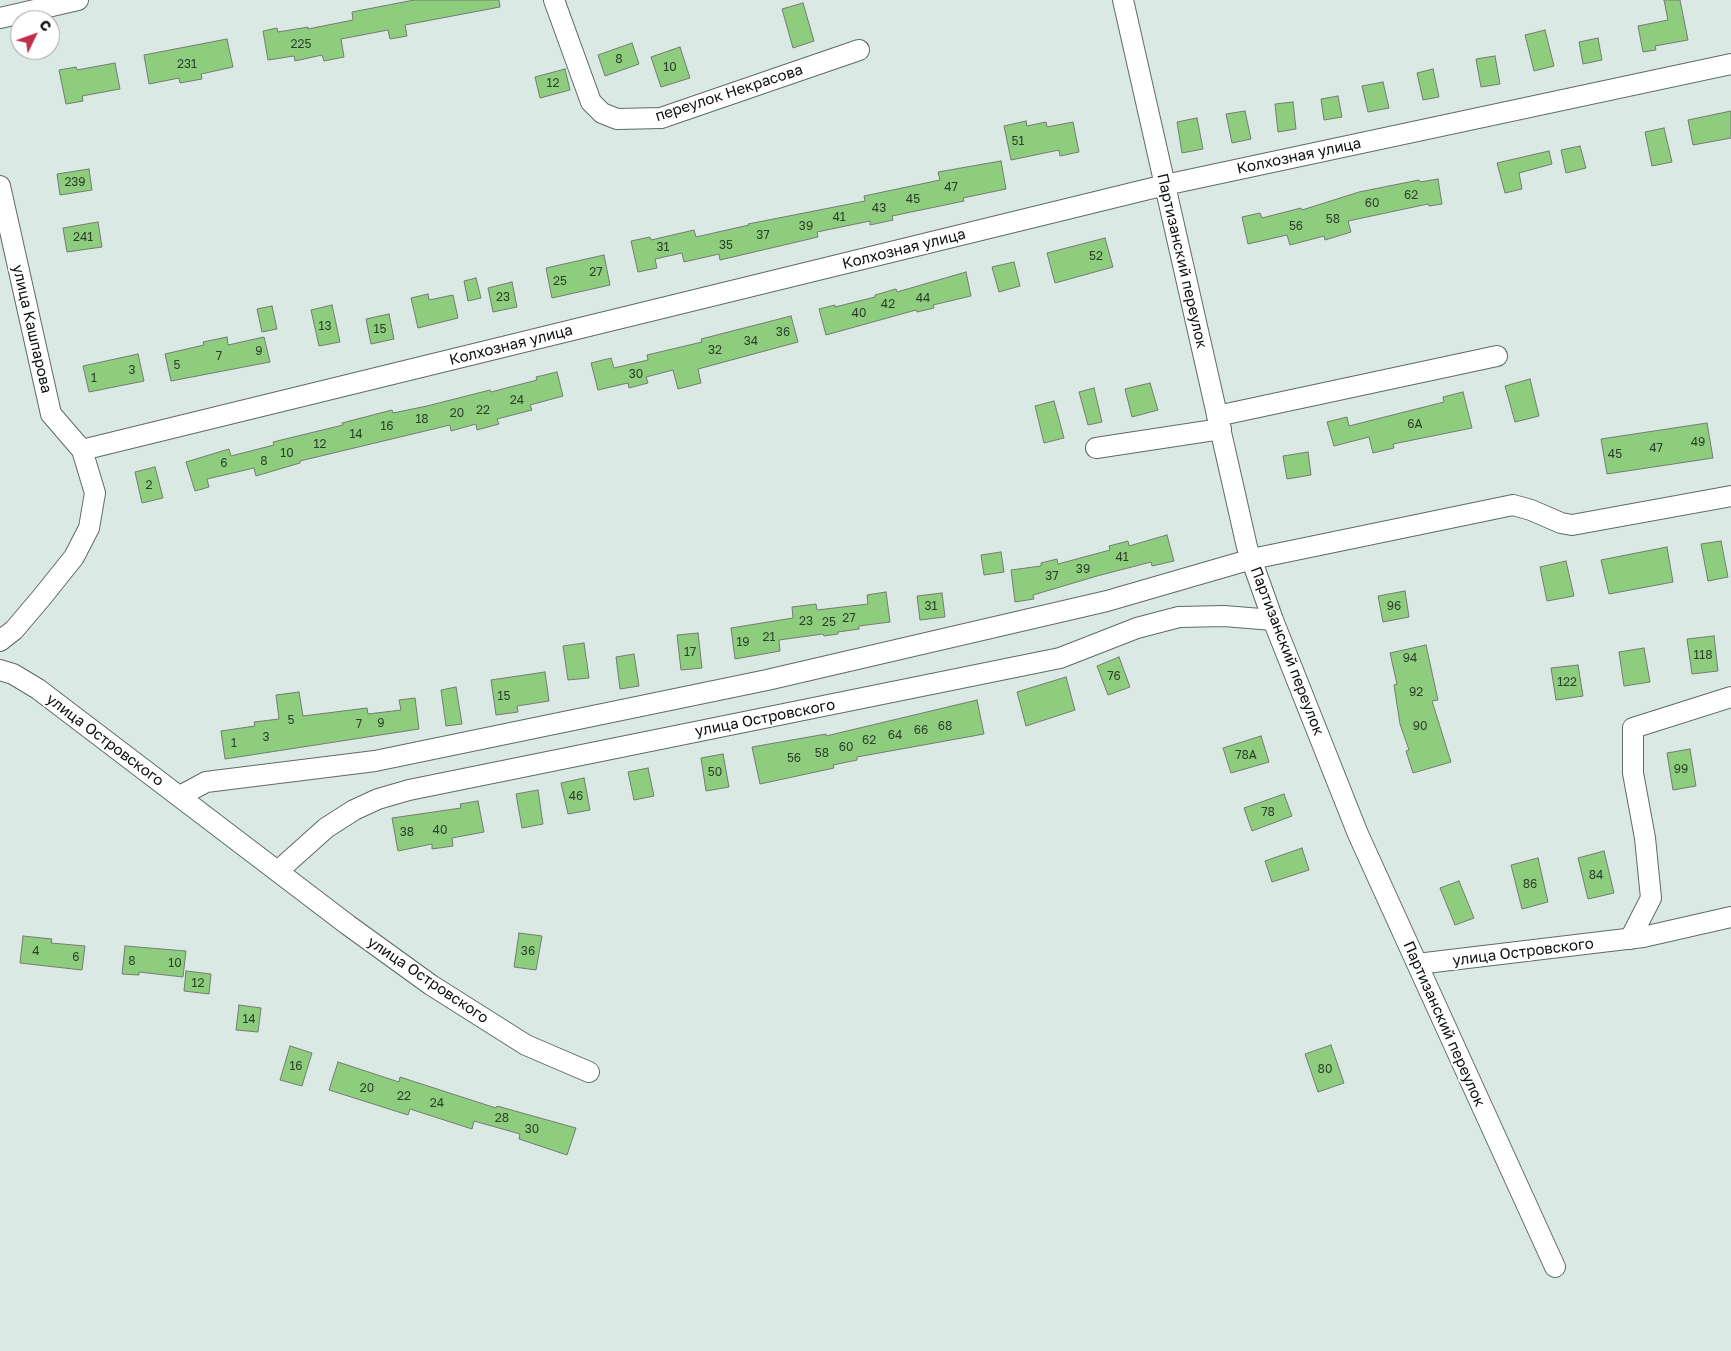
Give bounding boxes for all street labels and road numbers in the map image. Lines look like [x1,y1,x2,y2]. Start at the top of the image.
street label: переулок Некрасова [653,61,805,125]
street label: Колхозная улица [1235,134,1363,178]
street label: Партизанский переулок [1153,172,1211,350]
street label: Колхозная улица [840,225,968,273]
street label: улица Кашпарова [8,263,56,395]
street label: Колхозная улица [447,321,575,369]
street label: Партизанский переулок [1246,564,1328,738]
street label: улица Островского [43,690,167,790]
street label: улица Островского [693,696,837,740]
street label: улица Островского [364,933,492,1027]
street label: улица Островского [1451,934,1595,970]
street label: Партизанский переулок [1399,938,1489,1110]

